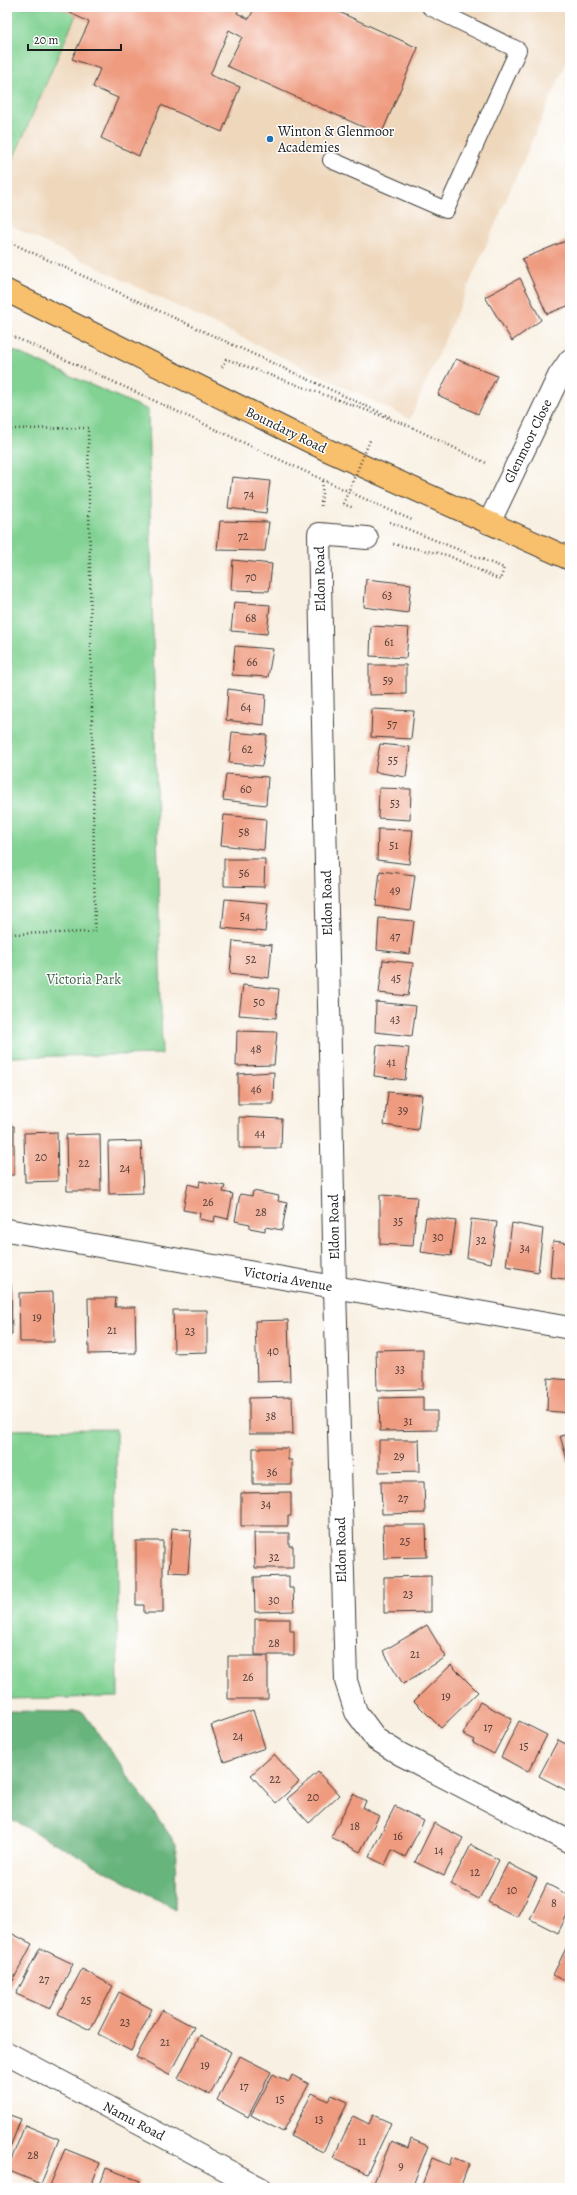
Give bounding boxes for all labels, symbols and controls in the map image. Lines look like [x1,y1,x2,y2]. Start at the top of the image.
scale bar [28,26,121,52]
text: 20 m [34,32,58,48]
place label: Winton & Glenmoor Academies [277,122,395,157]
marker: Winton & Glenmoor Academies [265,134,275,144]
street label: Glenmoor Close [499,396,557,486]
street label: Boundary Road [242,402,330,458]
house number: 74 [244,486,255,502]
house number: 72 [238,528,249,544]
street label: Eldon Road [310,545,330,612]
house number: 70 [245,569,257,585]
house number: 63 [382,587,392,603]
house number: 68 [245,610,257,626]
house number: 61 [384,634,394,650]
house number: 66 [246,654,258,670]
house number: 59 [383,672,393,688]
house number: 64 [241,699,252,715]
house number: 57 [387,716,398,732]
house number: 62 [241,741,253,757]
house number: 55 [388,752,398,768]
house number: 60 [240,781,252,797]
house number: 53 [390,795,400,811]
house number: 58 [239,824,250,840]
house number: 51 [389,837,399,853]
house number: 56 [239,865,250,881]
street label: Eldon Road [317,869,337,936]
house number: 49 [390,882,400,898]
house number: 54 [240,908,251,924]
house number: 47 [390,928,401,944]
house number: 52 [246,951,257,967]
park label: Victoria Park [46,970,121,989]
house number: 45 [391,970,401,986]
house number: 50 [253,994,265,1010]
house number: 43 [390,1011,400,1027]
house number: 48 [250,1041,262,1057]
house number: 41 [386,1054,396,1070]
house number: 46 [251,1081,262,1097]
house number: 39 [398,1102,408,1118]
house number: 44 [255,1125,266,1141]
house number: 20 [35,1149,47,1165]
house number: 22 [78,1155,90,1171]
house number: 24 [119,1160,131,1176]
street label: Eldon Road [324,1193,344,1260]
house number: 26 [202,1194,214,1210]
house number: 28 [255,1204,267,1220]
house number: 35 [393,1213,403,1229]
house number: 30 [432,1229,444,1245]
house number: 32 [476,1232,487,1248]
house number: 34 [520,1240,531,1256]
street label: Victoria Avenue [241,1262,334,1296]
house number: 19 [32,1309,42,1325]
house number: 21 [107,1322,117,1338]
house number: 23 [185,1323,195,1339]
house number: 40 [267,1343,279,1359]
house number: 33 [395,1361,405,1377]
house number: 38 [266,1408,277,1424]
house number: 31 [403,1413,413,1429]
house number: 29 [393,1448,405,1464]
house number: 36 [267,1464,278,1480]
house number: 27 [398,1490,409,1506]
house number: 34 [261,1496,272,1512]
street label: Eldon Road [331,1516,351,1583]
house number: 25 [400,1533,410,1549]
house number: 32 [269,1549,280,1565]
house number: 23 [403,1586,413,1602]
house number: 30 [268,1592,280,1608]
house number: 28 [268,1635,280,1651]
house number: 21 [410,1646,420,1662]
house number: 26 [242,1669,254,1685]
house number: 19 [441,1688,451,1704]
house number: 17 [483,1719,494,1735]
house number: 24 [232,1728,244,1744]
house number: 15 [519,1738,529,1754]
house number: 22 [269,1771,281,1787]
house number: 20 [307,1789,319,1805]
house number: 18 [350,1818,360,1834]
house number: 16 [393,1828,403,1844]
house number: 14 [434,1842,444,1858]
house number: 12 [470,1864,480,1880]
house number: 10 [507,1882,517,1898]
house number: 8 [551,1895,557,1911]
house number: 27 [39,1971,50,1987]
house number: 25 [81,1992,91,2008]
house number: 23 [120,2014,130,2030]
house number: 21 [160,2034,170,2050]
house number: 19 [200,2057,210,2073]
house number: 17 [239,2078,250,2094]
house number: 15 [275,2091,285,2107]
street label: Namu Road [100,2097,169,2145]
house number: 13 [314,2111,324,2127]
house number: 11 [358,2133,366,2149]
house number: 28 [27,2147,39,2163]
house number: 9 [398,2158,404,2174]

